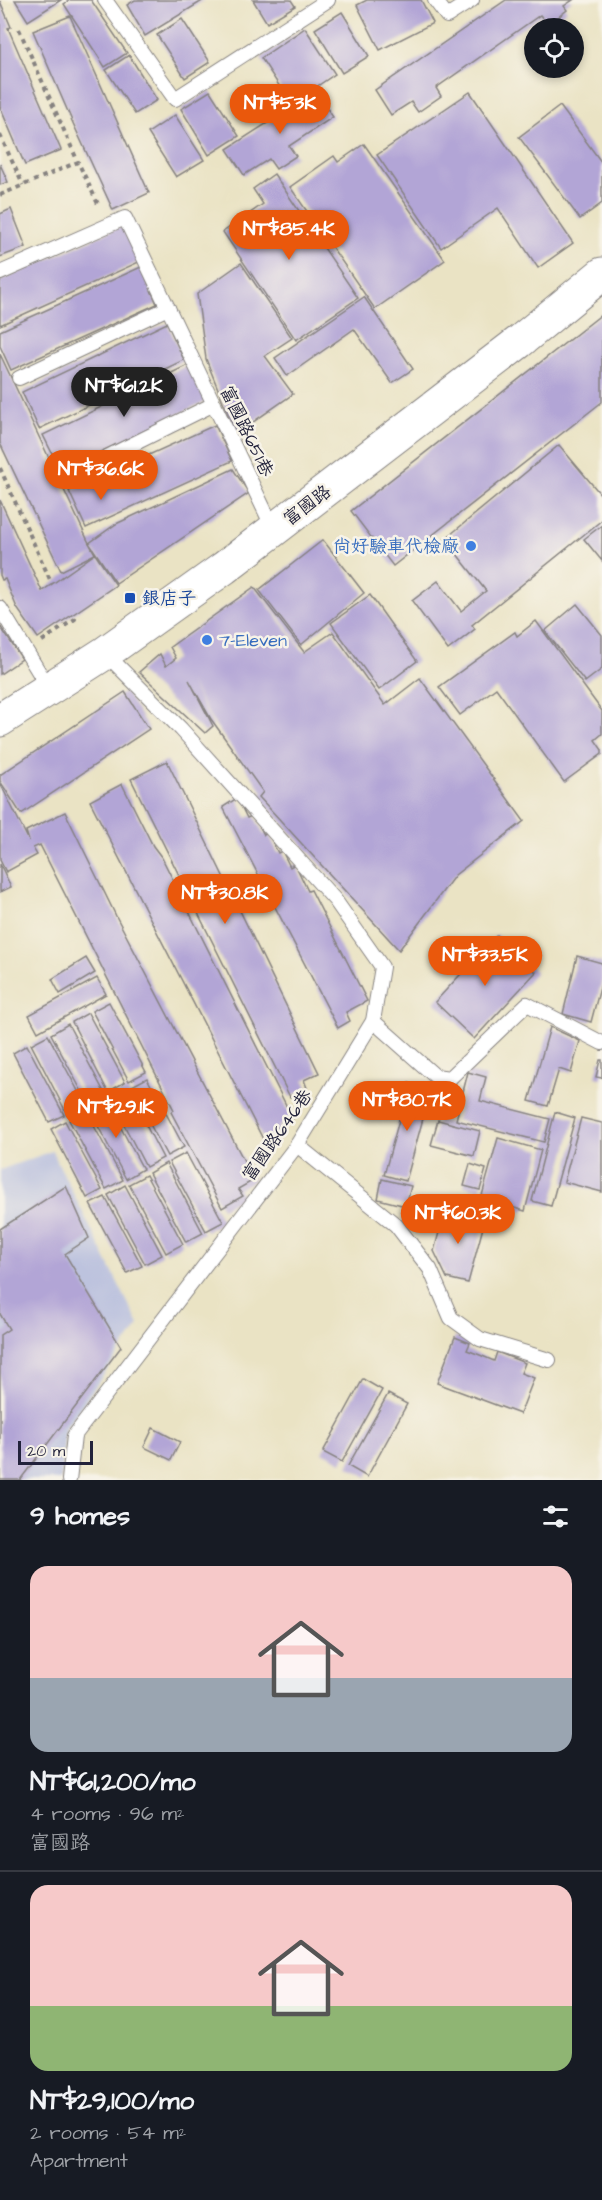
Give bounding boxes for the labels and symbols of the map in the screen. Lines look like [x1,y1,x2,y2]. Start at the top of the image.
pin: NT$53K [231,84,329,135]
pin: NT$85.4K [227,210,351,261]
pin: NT$61.2K [62,367,186,418]
street label: 富國路651巷 [214,382,279,481]
pin: NT$36.6K [39,450,163,501]
street label: 富國路 [278,479,336,532]
place label: 尚好驗車代檢廠 [333,534,459,559]
marker: 尚好驗車代檢廠 [464,539,478,553]
place label: 銀店子 [142,586,196,611]
marker: 銀店子 [123,591,137,605]
place label: 7-Eleven [219,628,287,653]
marker: 7-Eleven [200,633,214,647]
pin: NT$30.8K [163,874,287,925]
pin: NT$33.5K [423,936,547,987]
pin: NT$80.7K [345,1081,469,1132]
street label: 富國路646巷 [237,1084,318,1186]
pin: NT$29.1K [54,1088,178,1139]
pin: NT$60.3K [396,1194,520,1245]
scale bar [18,1438,93,1466]

